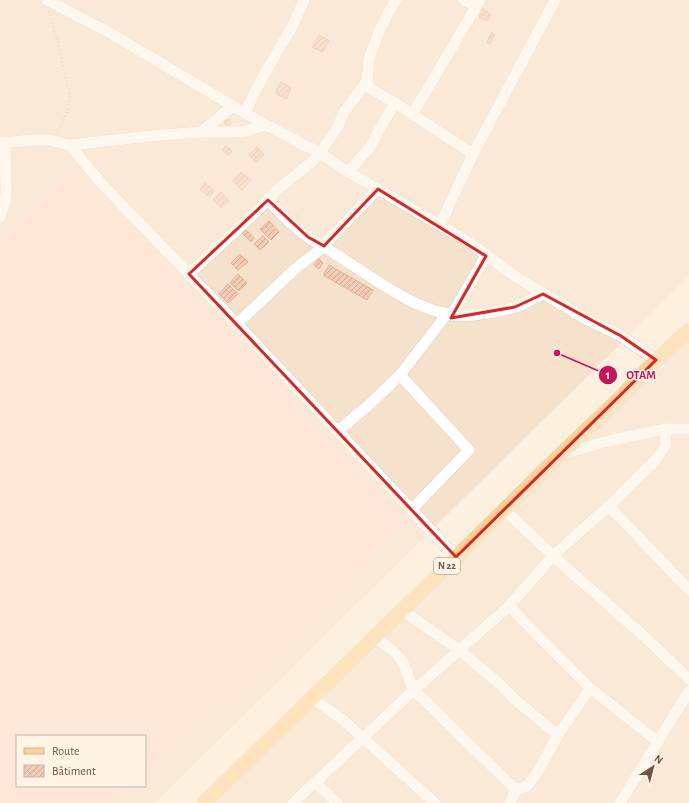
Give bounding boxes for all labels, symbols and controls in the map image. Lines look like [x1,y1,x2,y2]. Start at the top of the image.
callout: OTAM [598,363,663,387]
text: 1 [606,369,610,381]
text: OTAM [626,369,656,381]
road number: N 22 [434,558,460,574]
legend [16,735,146,787]
text: Route [52,745,79,757]
north arrow [633,747,673,787]
text: N [652,753,665,766]
text: Bâtiment [52,765,96,777]

